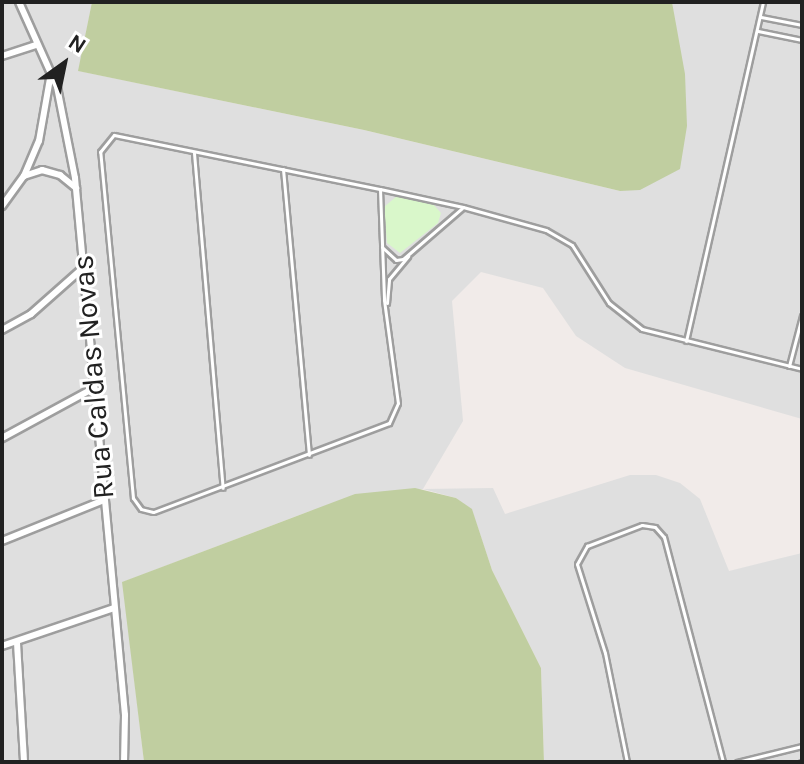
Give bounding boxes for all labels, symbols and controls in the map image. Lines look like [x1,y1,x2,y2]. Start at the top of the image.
north arrow [24,24,104,104]
text: N [63,29,91,59]
street label: Rua Caldas Novas [64,253,122,501]

